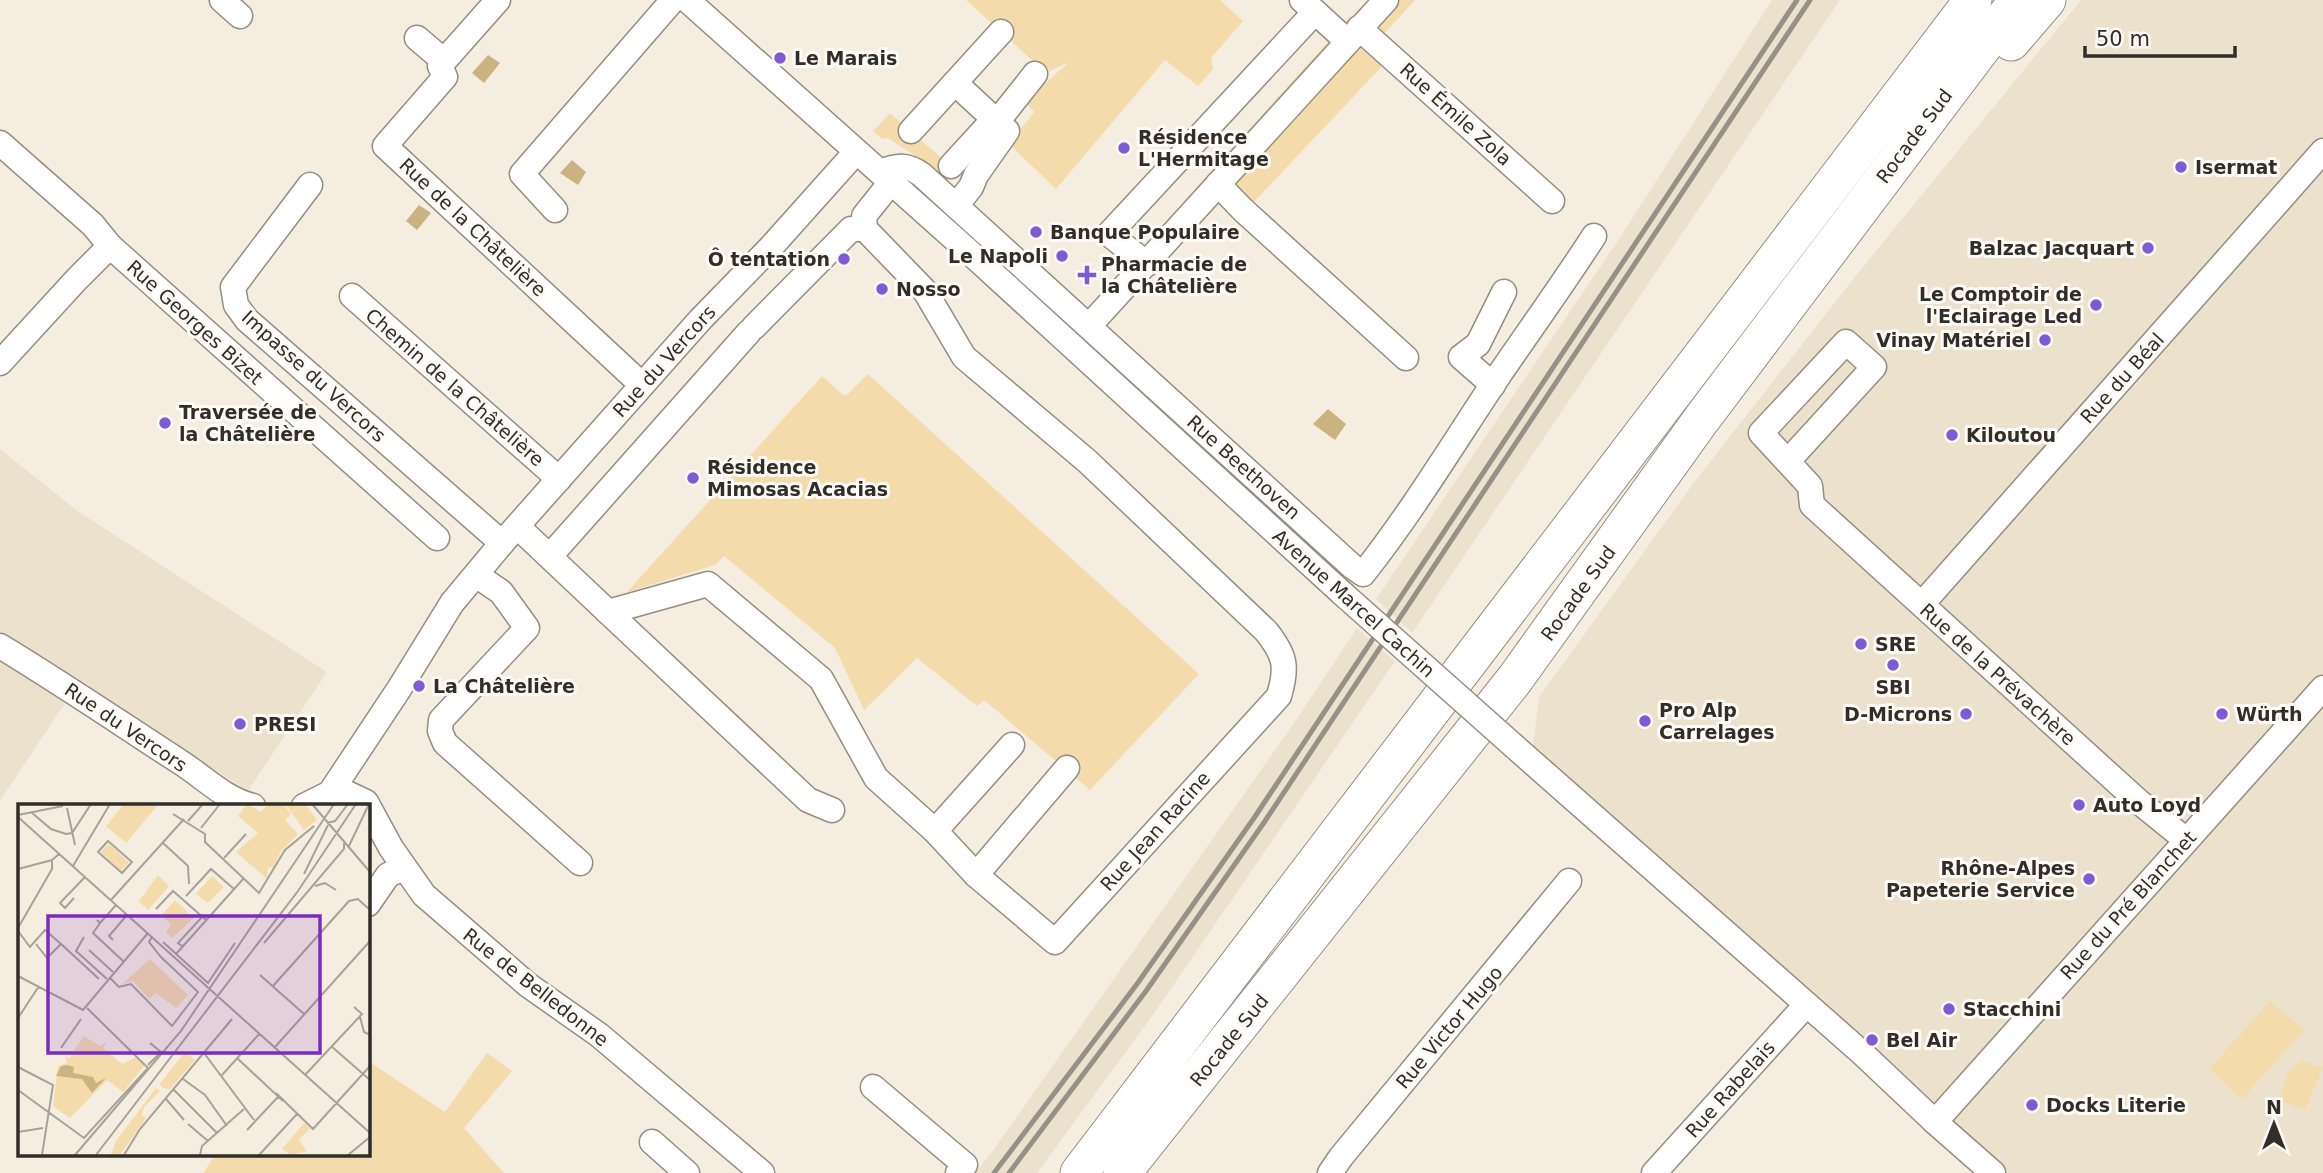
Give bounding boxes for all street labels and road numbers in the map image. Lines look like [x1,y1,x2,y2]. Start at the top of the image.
street label: Rue Émile Zola [1396,58,1516,170]
street label: Rocade Sud [1872,85,1956,187]
street label: Rue de la Châtelière [395,153,551,301]
street label: Rue Georges Bizet [123,255,267,389]
street label: Rue du Vercors [608,301,720,421]
street label: Chemin de la Châtelière [361,304,549,470]
street label: Impasse du Vercors [238,306,390,446]
street label: Rue du Béal [2076,328,2168,428]
street label: Rue Beethoven [1183,410,1305,524]
street label: Avenue Marcel Cachin [1269,524,1439,682]
street label: Rocade Sud [1536,541,1620,645]
street label: Rue de la Prévachère [1916,598,2080,750]
street label: Rue du Vercors [61,678,191,776]
street label: Rue Jean Racine [1096,767,1214,895]
street label: Rue du Pré Blanchet [2056,826,2200,984]
street label: Rue de Belledonne [459,923,613,1051]
street label: Rue Victor Hugo [1391,961,1507,1093]
street label: Rocade Sud [1185,990,1273,1090]
street label: Rue Rabelais [1681,1036,1779,1142]

